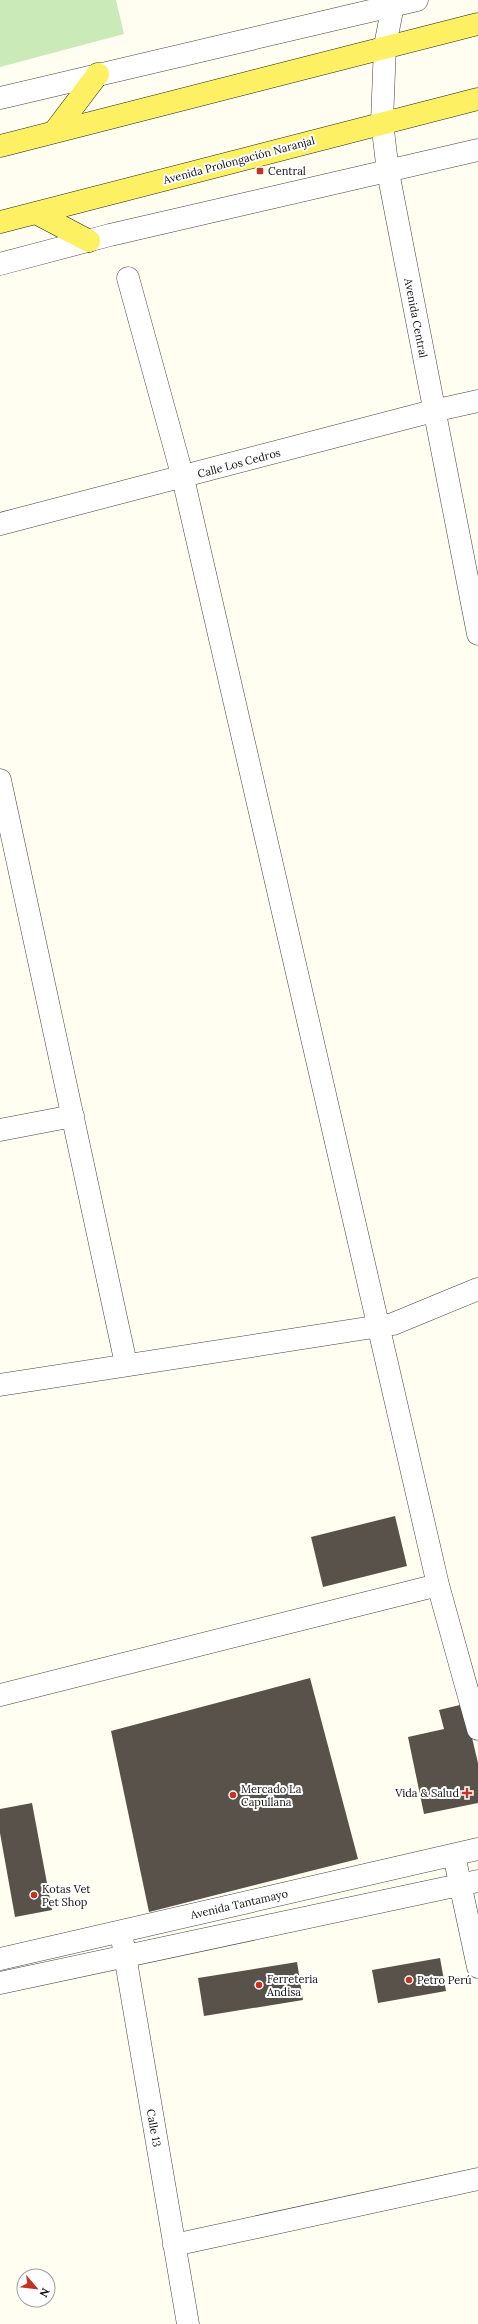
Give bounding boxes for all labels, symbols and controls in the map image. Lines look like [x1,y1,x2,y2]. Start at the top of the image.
street label: Avenida Prolongación Naranjal [161,133,316,187]
place label: Central [268,164,306,178]
marker: Central [255,166,265,176]
street label: Avenida Central [401,276,431,359]
street label: Calle Los Cedros [196,445,282,481]
place label: Mercado La Capullana [241,1782,302,1809]
place label: Vida & Salud [394,1786,459,1800]
marker: Vida & Salud [462,1788,472,1798]
marker: Mercado La Capullana [228,1790,238,1800]
place label: Kotas Vet Pet Shop [42,1882,91,1909]
street label: Avenida Tantamayo [188,1886,289,1922]
marker: Kotas Vet Pet Shop [29,1890,39,1900]
place label: Ferreteria Andisa [266,1972,318,1999]
place label: Petro Perú [417,1973,472,1987]
marker: Petro Perú [404,1975,414,1985]
marker: Ferreteria Andisa [254,1980,264,1990]
street label: Calle 13 [144,2108,164,2148]
north arrow [16,2268,56,2308]
text: N [36,2286,53,2300]

